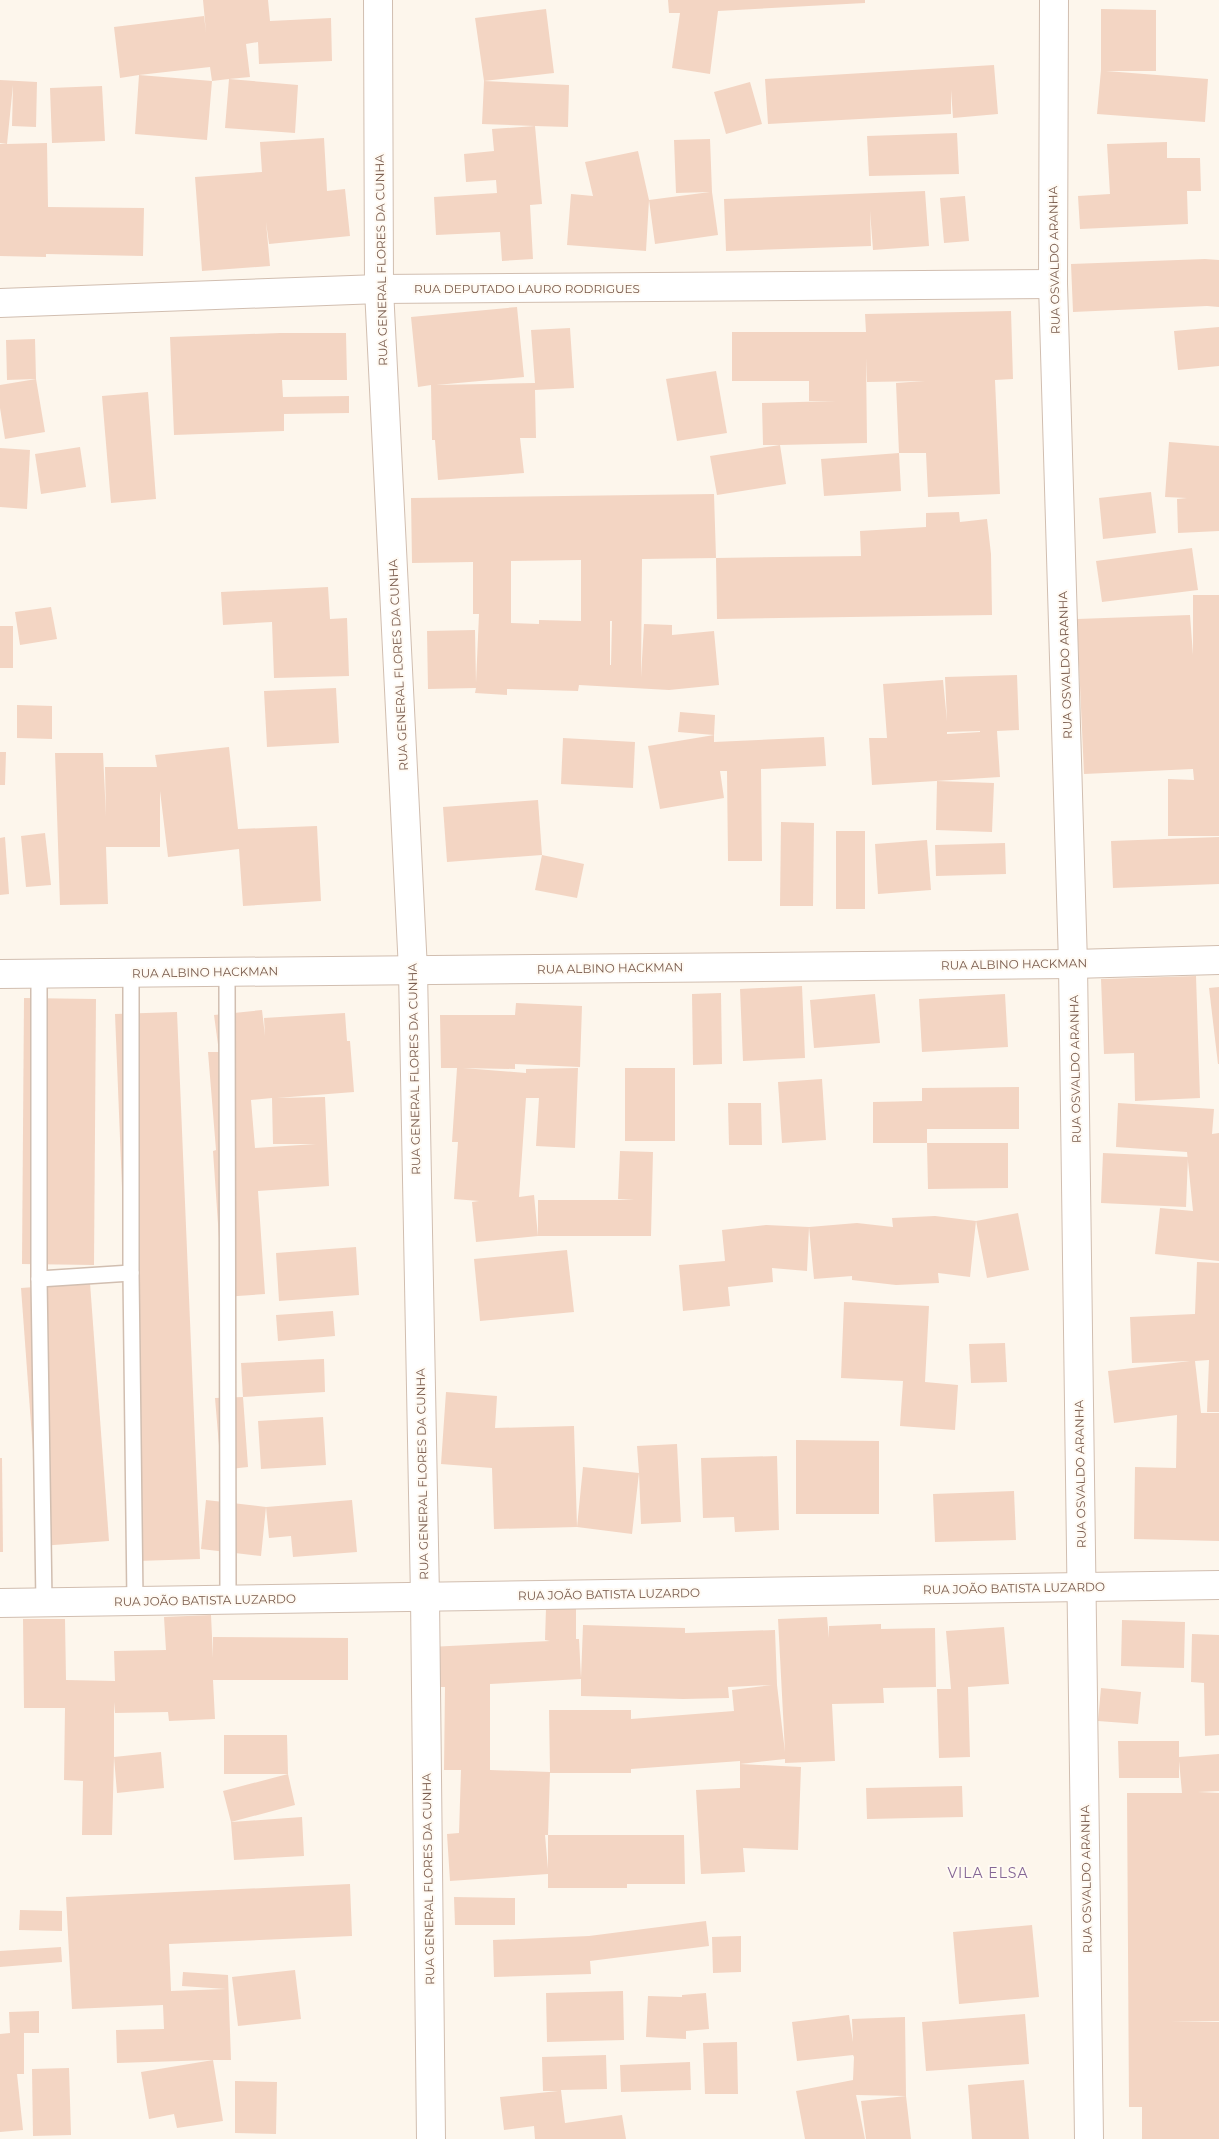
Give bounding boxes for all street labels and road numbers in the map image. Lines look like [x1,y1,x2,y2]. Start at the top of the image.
street label: RUA GENERAL FLORES DA CUNHA [372,154,390,366]
street label: RUA OSVALDO ARANHA [1045,186,1063,334]
street label: RUA DEPUTADO LAURO RODRIGUES [414,281,640,296]
street label: RUA GENERAL FLORES DA CUNHA [385,558,411,771]
street label: RUA OSVALDO ARANHA [1055,590,1075,739]
street label: RUA ALBINO HACKMAN [941,955,1087,973]
street label: RUA ALBINO HACKMAN [537,959,683,977]
street label: RUA ALBINO HACKMAN [132,963,278,981]
street label: RUA GENERAL FLORES DA CUNHA [405,963,423,1175]
street label: RUA OSVALDO ARANHA [1066,995,1084,1143]
street label: RUA GENERAL FLORES DA CUNHA [413,1368,431,1580]
street label: RUA OSVALDO ARANHA [1071,1400,1089,1548]
street label: RUA JOÃO BATISTA LUZARDO [923,1579,1105,1597]
street label: RUA JOÃO BATISTA LUZARDO [518,1585,700,1603]
street label: RUA JOÃO BATISTA LUZARDO [114,1591,296,1609]
street label: RUA GENERAL FLORES DA CUNHA [419,1773,437,1985]
street label: RUA OSVALDO ARANHA [1077,1805,1095,1953]

